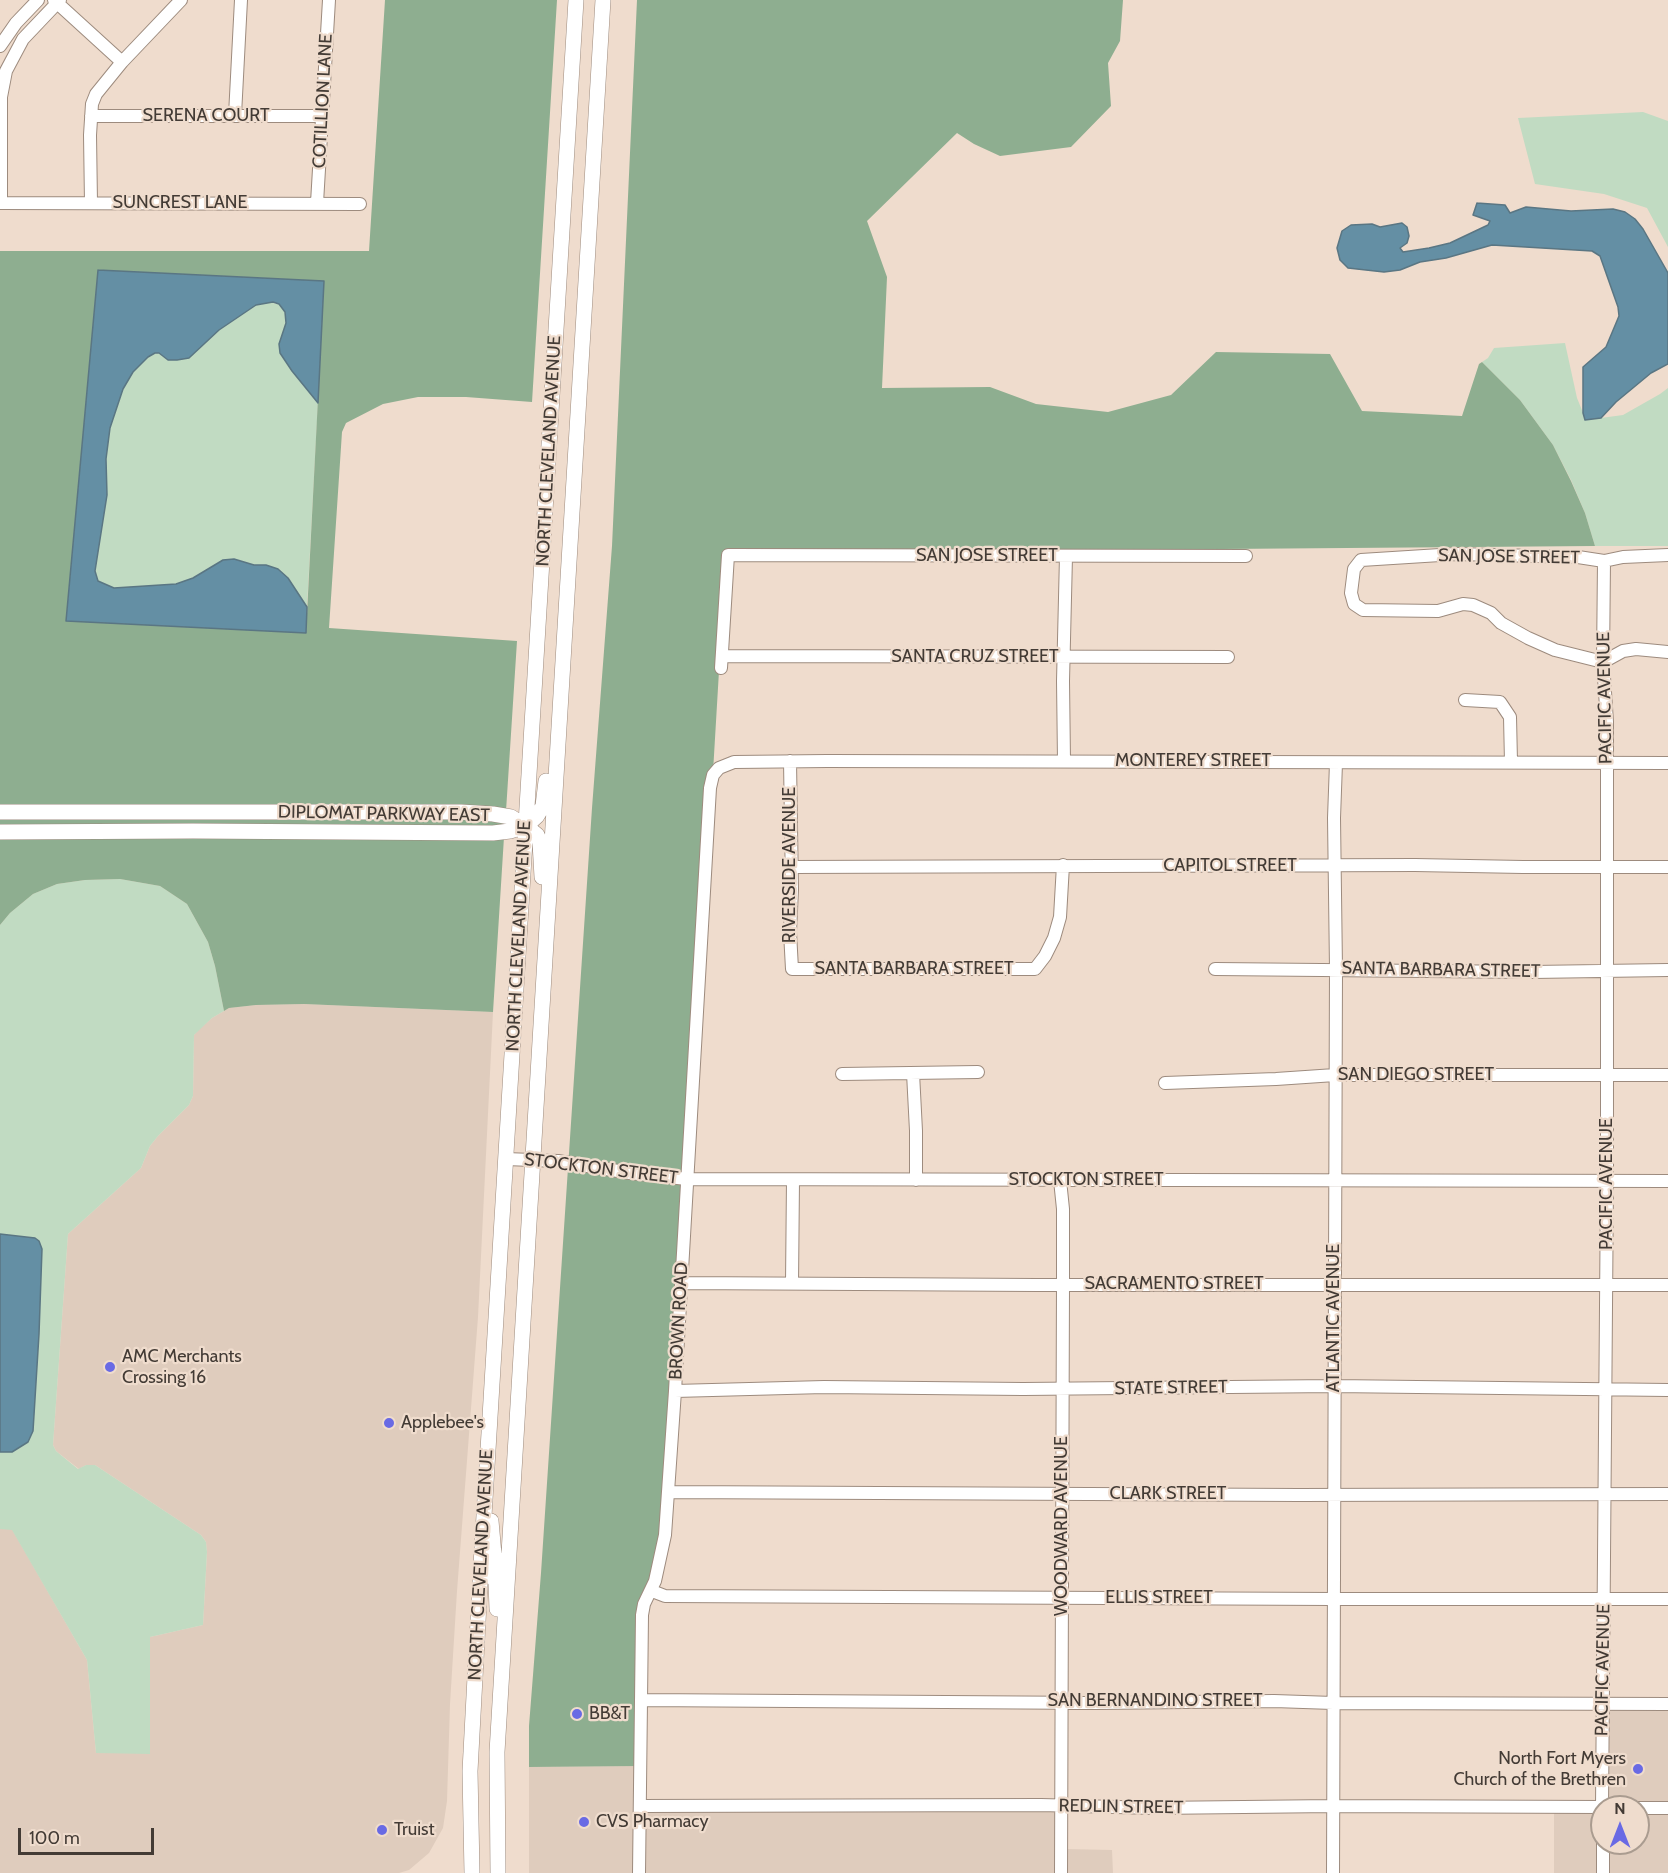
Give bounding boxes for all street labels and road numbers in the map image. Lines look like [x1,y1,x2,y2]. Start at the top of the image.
street label: COTILLION LANE [309,33,337,169]
street label: SERENA COURT [142,105,270,127]
street label: SUNCREST LANE [112,192,248,214]
street label: NORTH CLEVELAND AVENUE [532,335,566,567]
street label: SAN JOSE STREET [916,545,1058,567]
street label: SAN JOSE STREET [1438,545,1580,569]
street label: PACIFIC AVENUE [1593,632,1617,764]
street label: SANTA CRUZ STREET [891,646,1059,668]
street label: MONTEREY STREET [1115,750,1271,772]
street label: RIVERSIDE AVENUE [779,787,801,943]
street label: DIPLOMAT PARKWAY EAST [278,801,490,827]
street label: NORTH CLEVELAND AVENUE [502,820,536,1052]
street label: CAPITOL STREET [1163,855,1297,877]
street label: SANTA BARBARA STREET [1341,957,1541,983]
street label: SANTA BARBARA STREET [814,958,1014,980]
street label: SAN DIEGO STREET [1338,1064,1494,1086]
street label: PACIFIC AVENUE [1596,1118,1618,1250]
street label: STOCKTON STREET [523,1149,679,1189]
street label: STOCKTON STREET [1008,1169,1164,1191]
street label: ATLANTIC AVENUE [1323,1244,1345,1392]
street label: BROWN ROAD [665,1262,693,1380]
street label: SACRAMENTO STREET [1084,1273,1264,1295]
street label: STATE STREET [1114,1376,1228,1400]
street label: WOODWARD AVENUE [1051,1436,1073,1616]
street label: NORTH CLEVELAND AVENUE [464,1449,498,1681]
street label: CLARK STREET [1110,1483,1226,1505]
street label: ELLIS STREET [1105,1587,1213,1609]
street label: PACIFIC AVENUE [1591,1604,1615,1736]
street label: SAN BERNANDINO STREET [1047,1690,1263,1712]
street label: REDLIN STREET [1058,1795,1184,1819]

